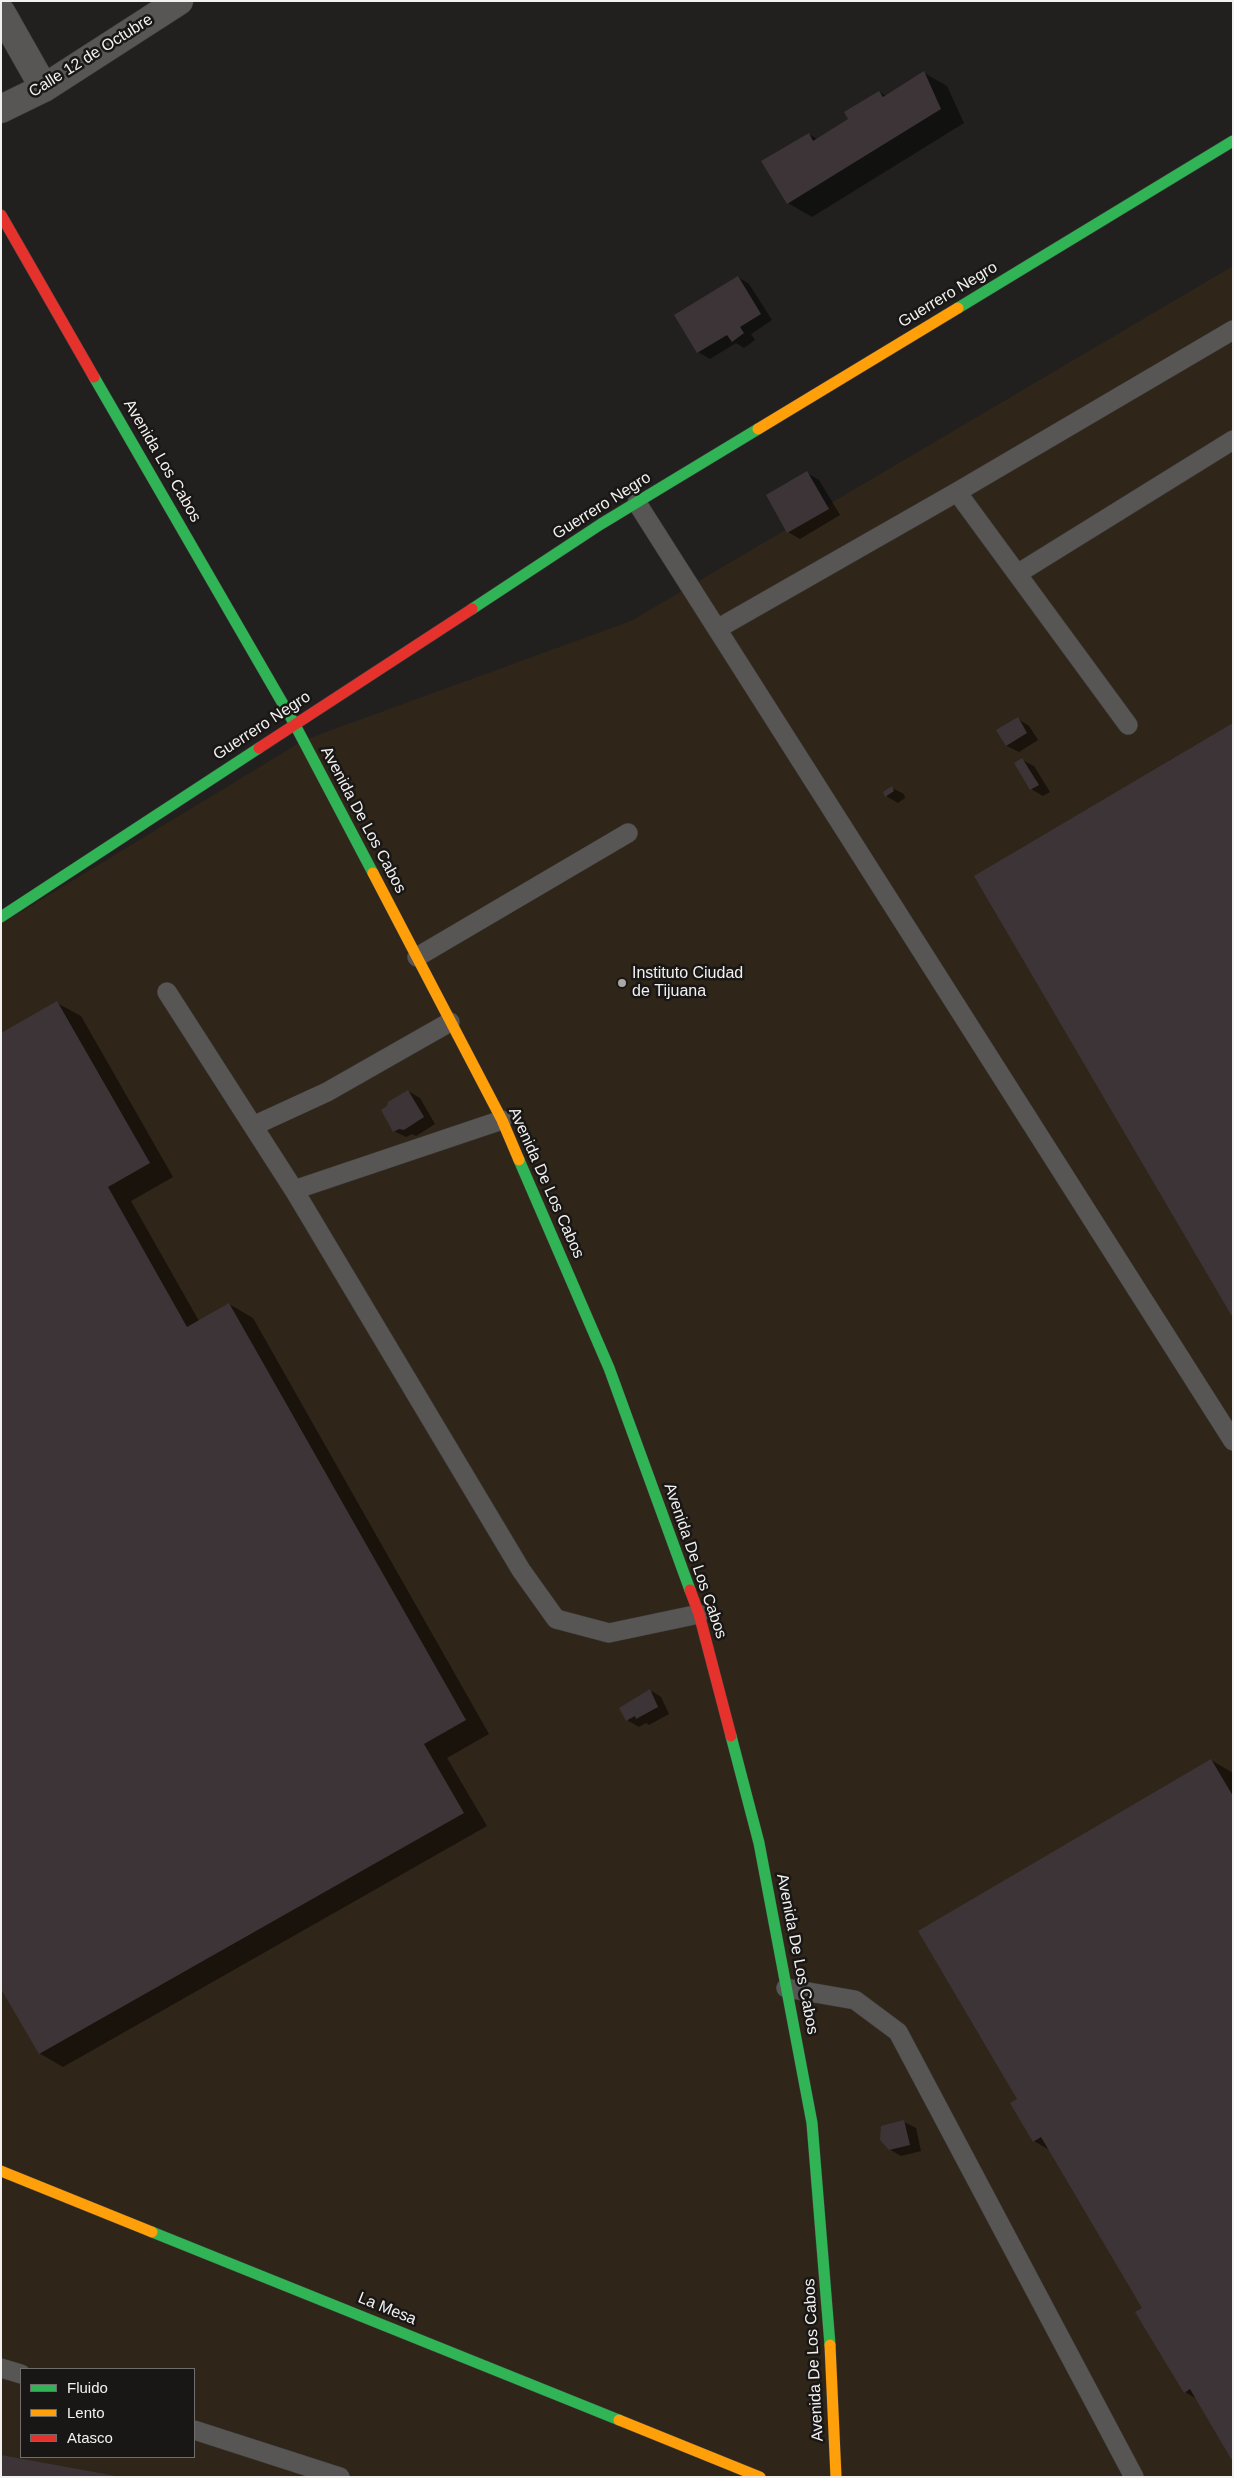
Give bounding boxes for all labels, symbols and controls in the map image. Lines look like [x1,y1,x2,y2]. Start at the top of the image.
street label: Calle 12 de Octubre [26,10,156,102]
street label: Guerrero Negro [895,258,1001,332]
street label: Avenida Los Cabos [119,396,205,526]
street label: Guerrero Negro [549,468,655,544]
street label: Guerrero Negro [210,687,314,765]
street label: Avenida De Los Cabos [316,743,410,897]
place label: Instituto Ciudad de Tijuana [632,964,743,1002]
marker: Instituto Ciudad de Tijuana [616,977,628,989]
street label: Avenida De Los Cabos [504,1104,588,1262]
street label: Avenida De Los Cabos [659,1481,731,1641]
street label: Avenida De Los Cabos [772,1872,822,2036]
street label: Avenida De Los Cabos [800,2278,828,2442]
street label: La Mesa [355,2289,419,2329]
legend [20,2368,195,2458]
text: Fluido [67,2379,108,2396]
text: Lento [67,2404,105,2421]
text: Atasco [67,2429,113,2446]

